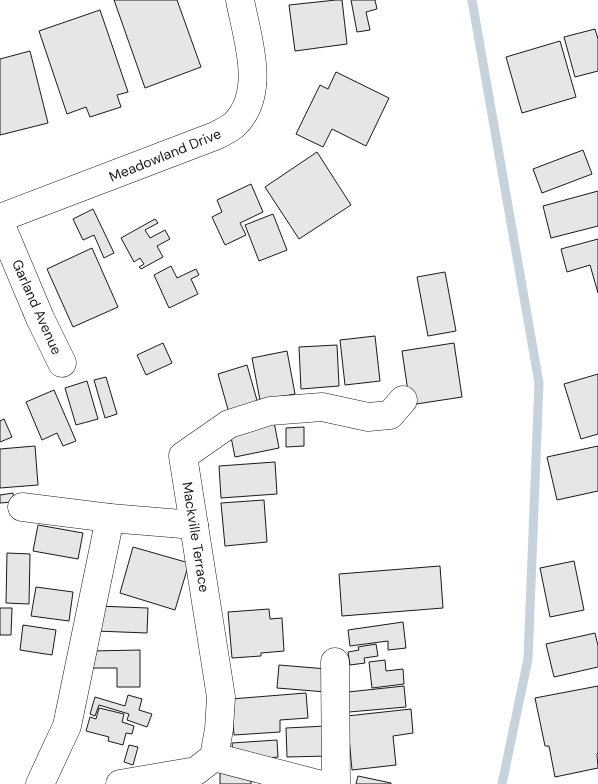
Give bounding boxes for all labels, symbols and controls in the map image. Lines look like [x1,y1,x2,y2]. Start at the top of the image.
street label: Meadowland Drive [106,124,224,186]
street label: Garland Avenue [8,257,66,357]
street label: Mackville Terrace [178,480,214,594]

